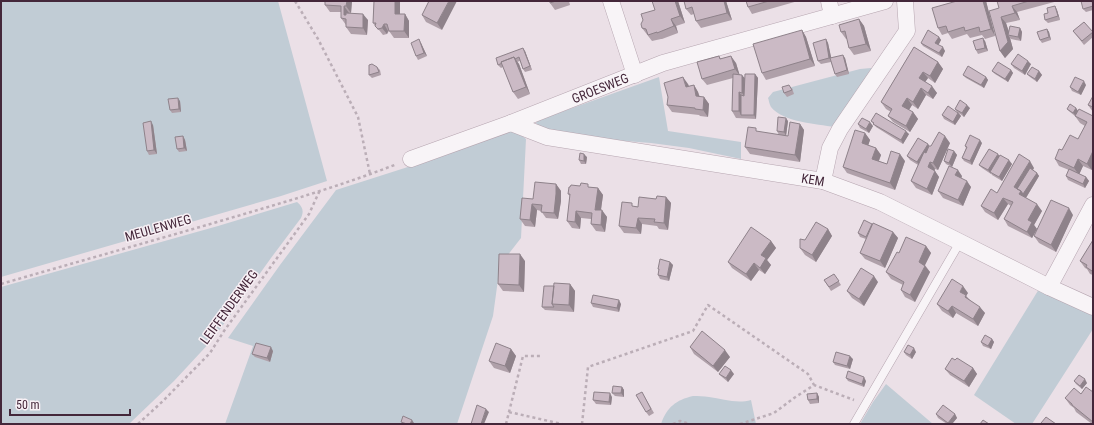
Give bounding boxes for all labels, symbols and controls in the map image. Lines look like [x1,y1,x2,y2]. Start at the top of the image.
street label: GROESWEG [570,70,631,106]
street label: KEM [800,170,826,189]
street label: MEULENWEG [123,211,193,245]
street label: LEIFFENDERWEG [197,267,261,347]
scale bar [10,391,130,417]
text: 50 m [16,398,40,412]

